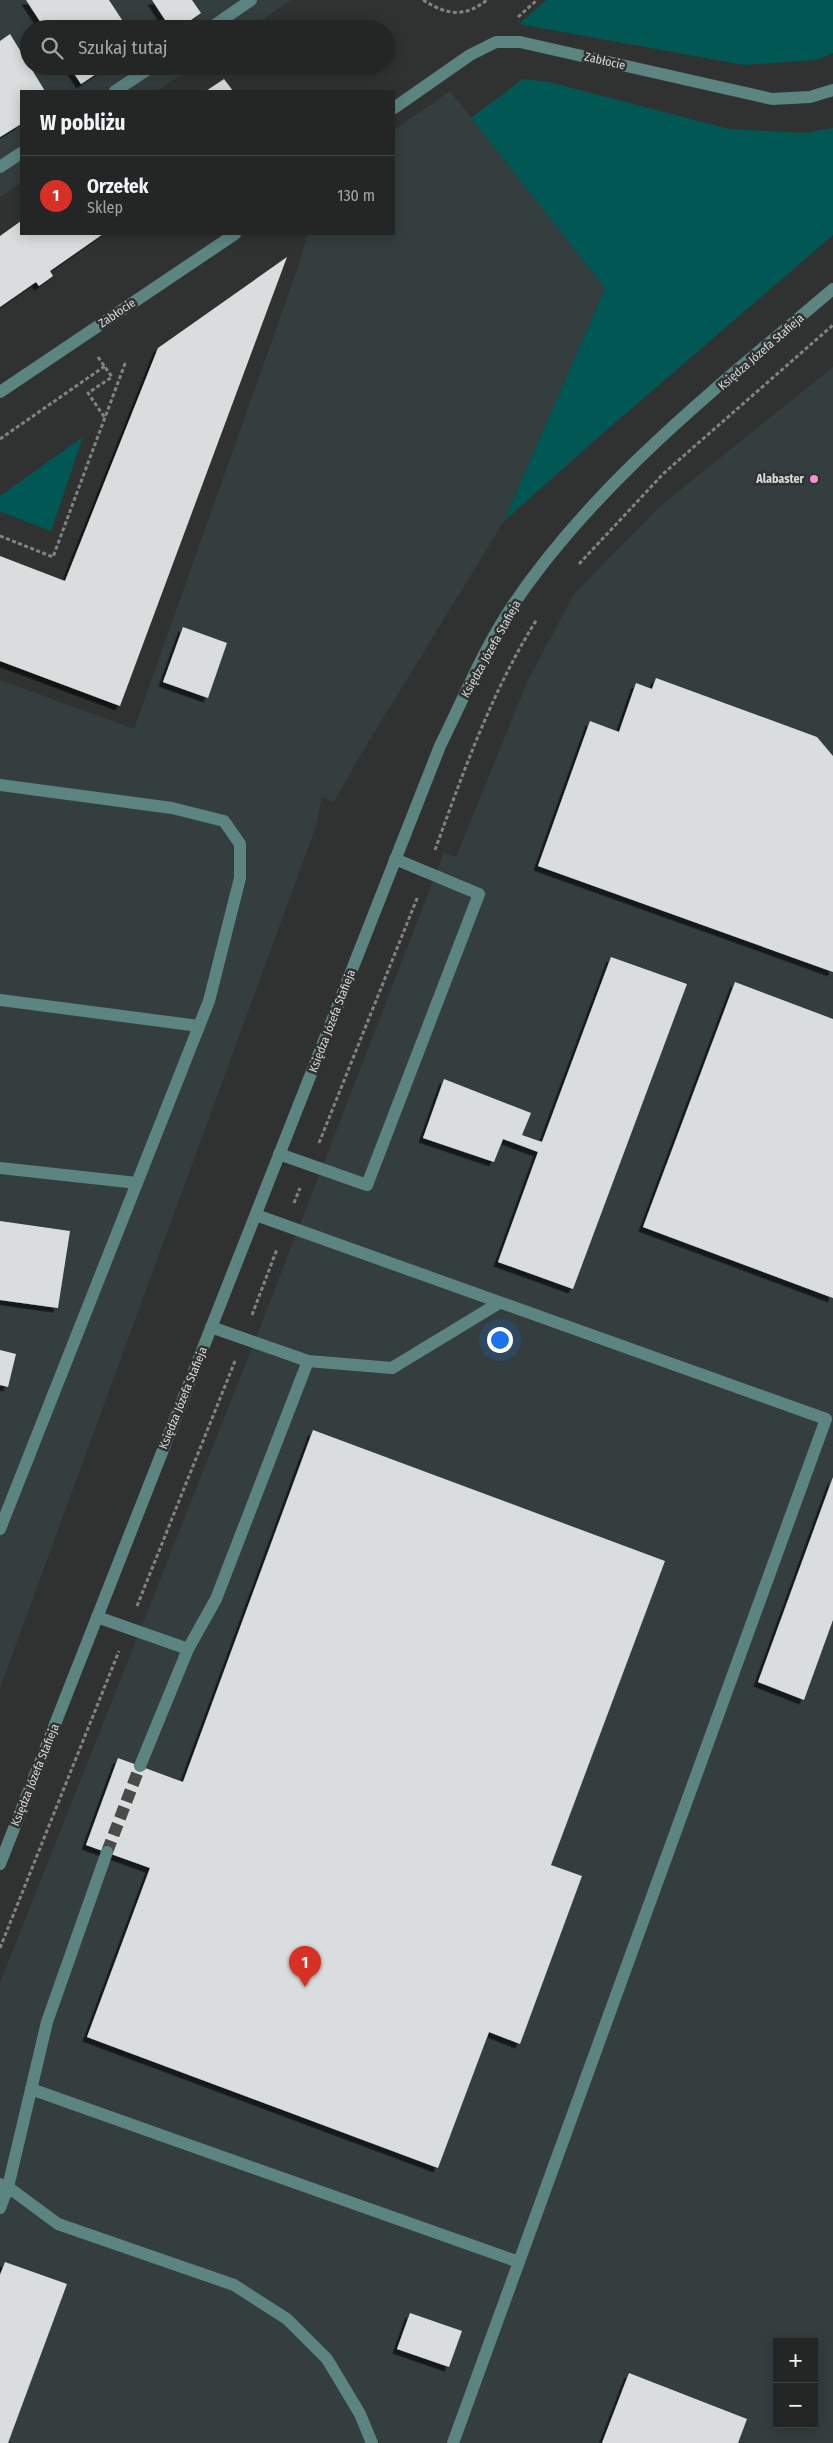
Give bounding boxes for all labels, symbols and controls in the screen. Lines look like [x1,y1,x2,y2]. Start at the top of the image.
search box [20,20,395,75]
icon: search [38,34,66,62]
text: Szukaj tutaj [78,36,168,59]
street label: Zabłocie [583,50,627,73]
text: W pobliżu [40,110,125,136]
text: Orzełek [87,175,148,198]
text: 1 [53,186,59,205]
text: 130 m [337,186,375,205]
text: Sklep [87,198,123,217]
street label: Zabłocie [96,296,138,330]
street label: Księdza Józefa Stafieja [715,311,807,393]
place label: Alabaster [755,472,805,486]
marker: Alabaster [808,473,820,485]
street label: Księdza Józefa Stafieja [458,598,524,700]
street label: Księdza Józefa Stafieja [306,967,358,1074]
your location [487,1327,513,1353]
street label: Księdza Józefa Stafieja [156,1345,210,1451]
street label: Księdza Józefa Stafieja [8,1722,62,1828]
pin: 1 [289,1946,321,1987]
map controls [773,2338,818,2428]
button: + [773,2338,818,2383]
button: − [773,2383,818,2428]

